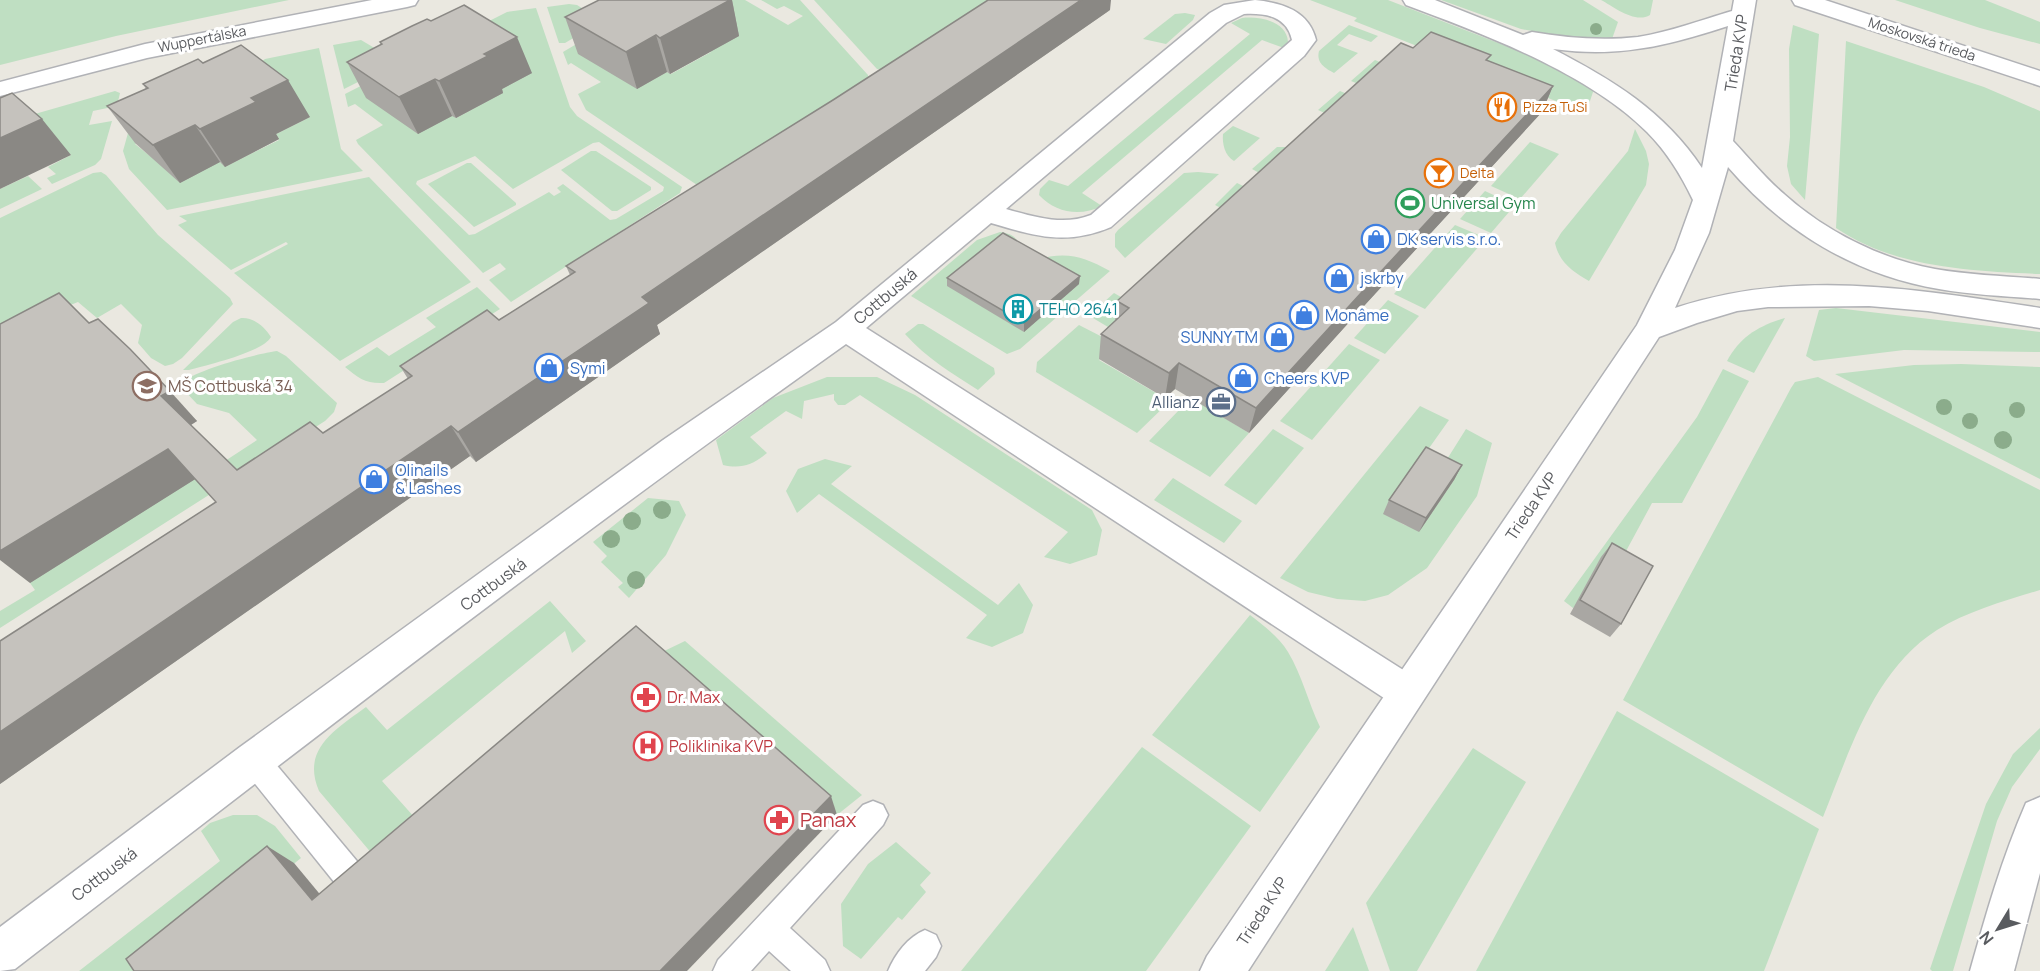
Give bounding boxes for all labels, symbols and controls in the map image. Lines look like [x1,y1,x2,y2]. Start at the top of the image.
street label: Trieda KVP [1719,12,1753,93]
street label: Moskovská trieda [1866,12,1978,65]
street label: Wuppertálska [156,21,248,56]
restaurant icon: Pizza TuSi [1486,91,1518,123]
place label: Pizza TuSi [1523,97,1588,116]
bar icon: Delta [1423,157,1455,189]
place label: Delta [1460,163,1494,182]
sports icon: Universal Gym [1394,187,1426,219]
place label: Universal Gym [1431,192,1536,214]
shop icon: DK servis s.r.o. [1360,223,1392,255]
place label: DK servis s.r.o. [1397,228,1501,250]
shop icon: jskrby [1323,262,1355,294]
street label: Cottbuská [848,263,922,329]
place label: jskrby [1359,267,1404,289]
building icon: TEHO 2641 [1002,293,1034,325]
place label: TEHO 2641 [1039,298,1118,320]
shop icon: Monâme [1288,299,1320,331]
place label: Monâme [1325,304,1389,326]
shop icon: SUNNY TM [1263,321,1295,353]
place label: SUNNY TM [1181,326,1258,348]
shop icon: Symi [533,352,565,384]
place label: Symi [570,357,605,379]
shop icon: Cheers KVP [1227,362,1259,394]
place label: Cheers KVP [1264,367,1350,389]
school or university icon: MŠ Cottbuská 34 [131,370,163,402]
place label: MŠ Cottbuská 34 [168,375,293,397]
office icon: Allianz [1205,386,1237,418]
place label: Allianz [1152,391,1200,413]
place label: Olinails & Lashes [395,459,461,499]
shop icon: Olinails & Lashes [358,463,390,495]
street label: Trieda KVP [1500,467,1562,544]
street label: Cottbuská [455,552,531,616]
pharmacy icon: Dr. Max [630,681,662,713]
place label: Dr. Max [667,686,721,708]
hospital icon: Poliklinika KVP [632,730,664,762]
place label: Poliklinika KVP [669,735,773,757]
pharmacy icon: Panax [763,804,795,836]
place label: Panax [800,806,857,833]
street label: Cottbuská [67,842,141,906]
street label: Trieda KVP [1232,872,1293,950]
north arrow [1968,899,2028,959]
text: N [1974,927,1998,950]

